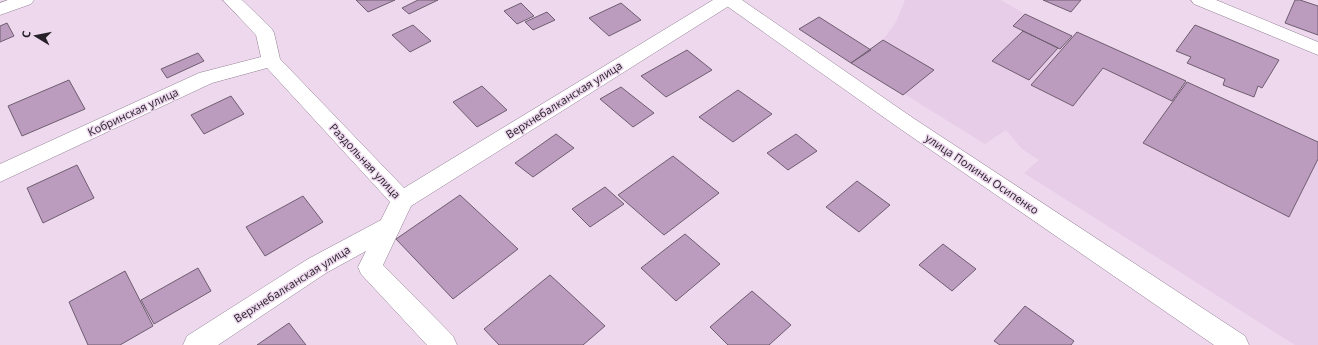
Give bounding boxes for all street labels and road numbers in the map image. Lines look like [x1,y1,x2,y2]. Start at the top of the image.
street label: Верхнебалканская улица [503,58,625,142]
street label: Кобринская улица [85,84,181,139]
street label: Раздольная улица [327,120,404,201]
street label: улица Полины Осипенко [923,130,1042,217]
street label: Верхнебалканская улица [231,242,353,326]

